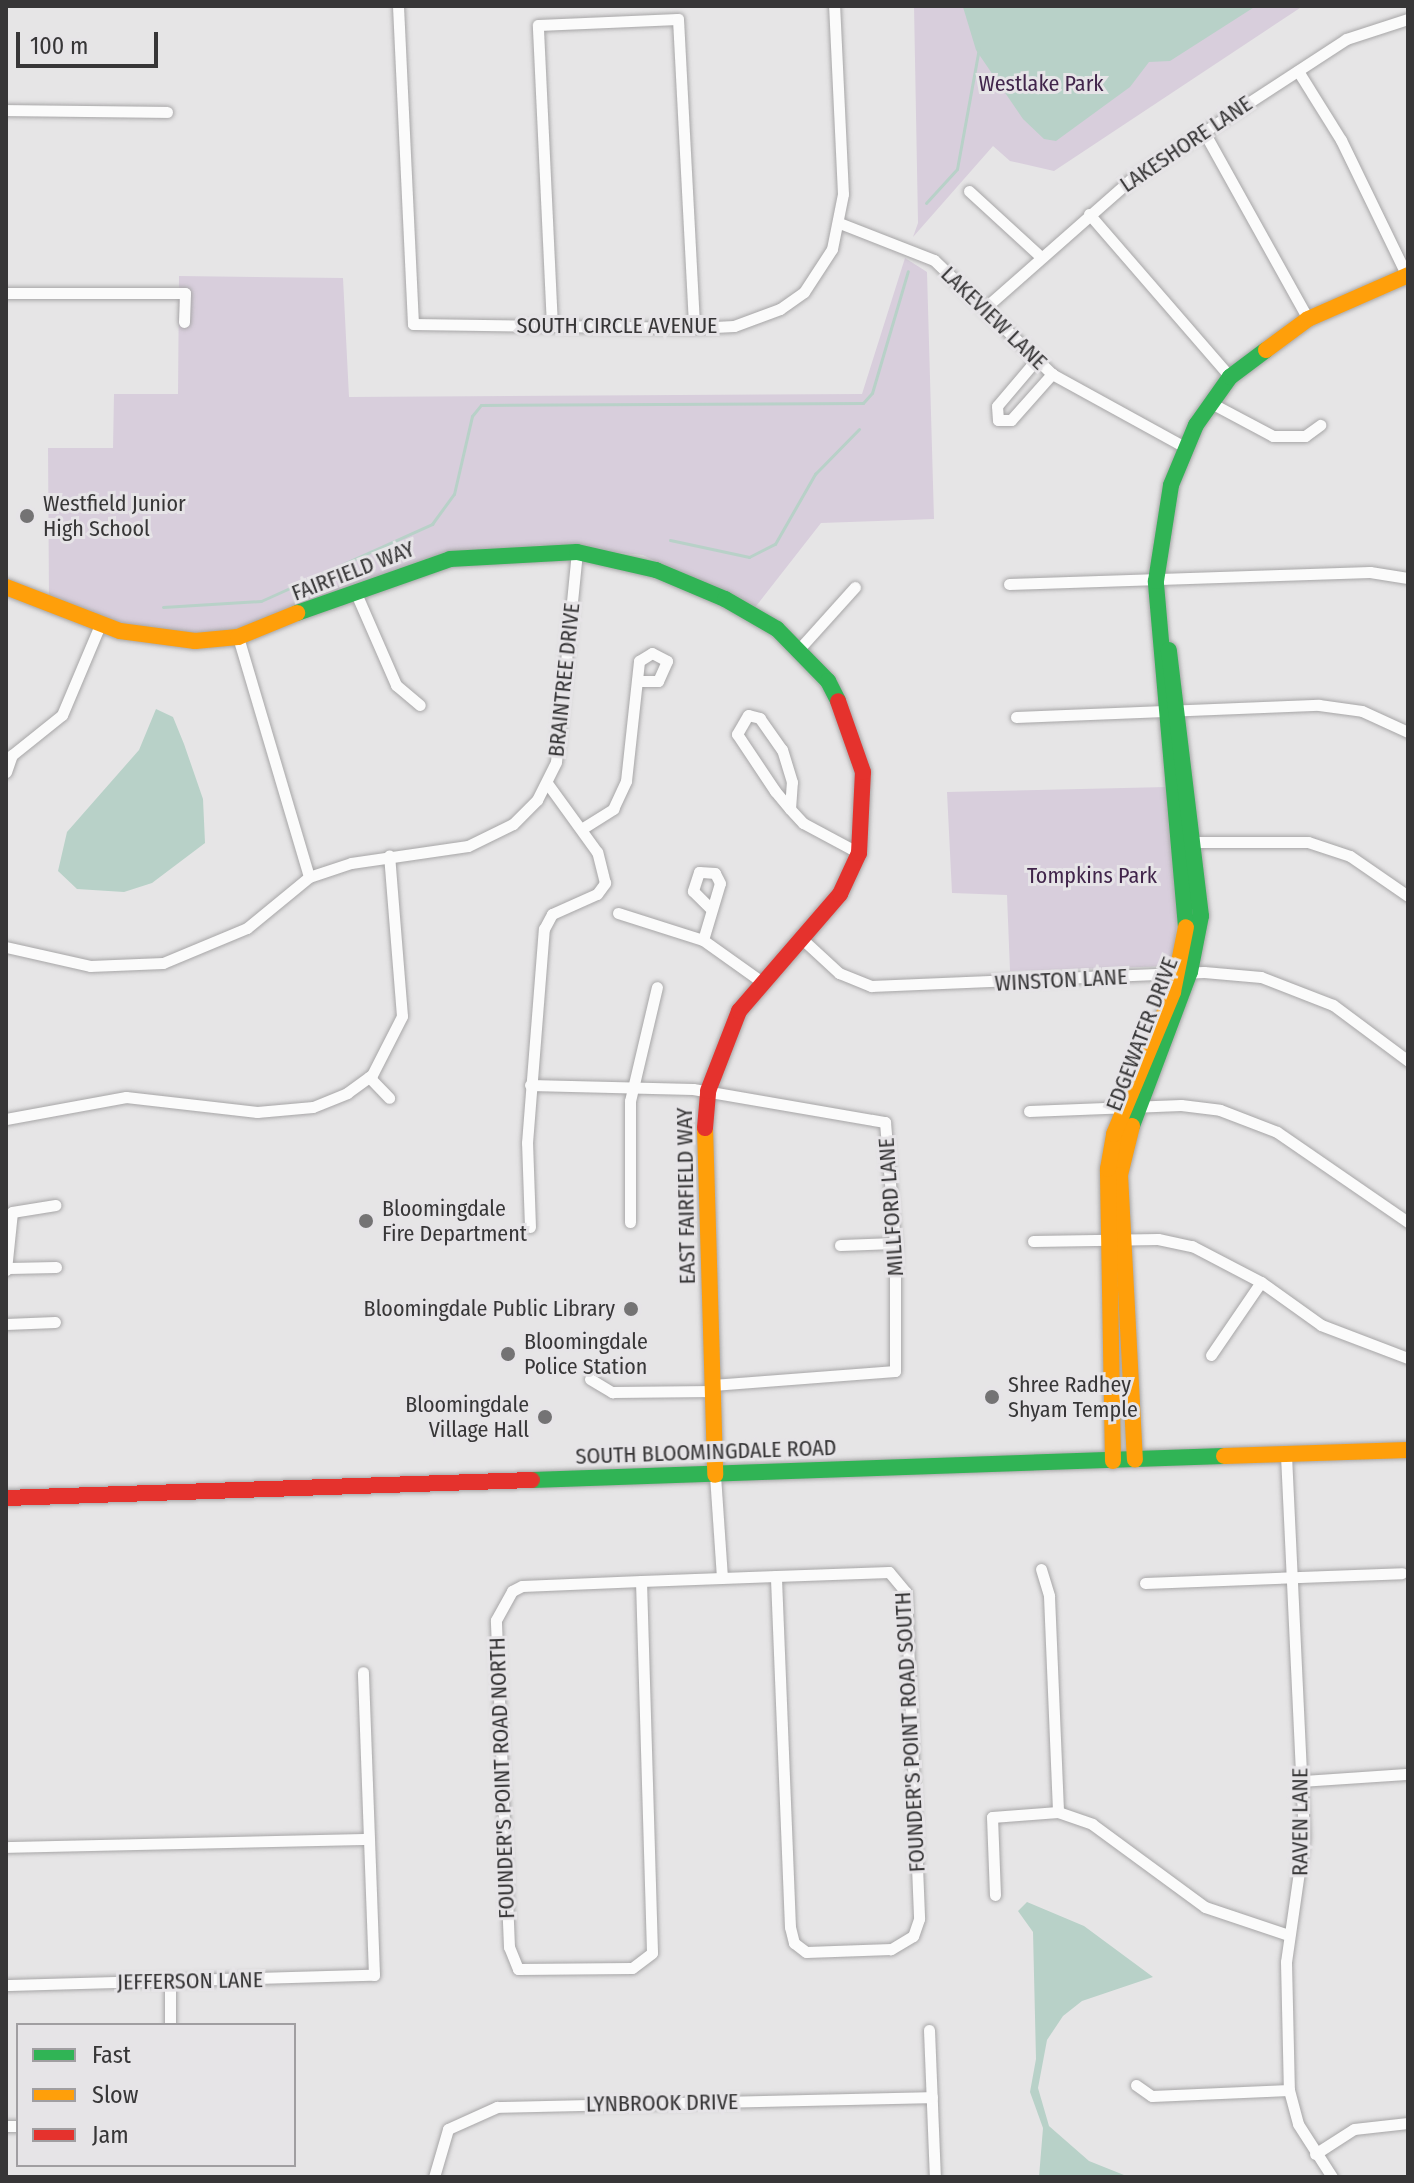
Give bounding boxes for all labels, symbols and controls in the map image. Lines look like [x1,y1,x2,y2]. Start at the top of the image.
scale bar [20,16,162,66]
text: 100 m [30,32,88,60]
park label: Westlake Park [978,71,1104,97]
street label: LAKESHORE LANE [1115,90,1257,198]
street label: LAKEVIEW LANE [935,261,1053,375]
street label: SOUTH CIRCLE AVENUE [517,313,717,339]
place label: Westfield Junior High School [43,490,186,542]
marker: Westfield Junior High School [18,507,36,525]
street label: FAIRFIELD WAY [288,536,418,606]
street label: BRAINTREE DRIVE [543,602,585,758]
park label: Tompkins Park [1027,863,1157,889]
street label: EDGEWATER DRIVE [1101,953,1183,1115]
street label: WINSTON LANE [994,963,1128,997]
street label: EAST FAIRFIELD WAY [671,1107,701,1285]
street label: MILLFORD LANE [873,1137,909,1277]
place label: Bloomingdale Fire Department [382,1195,527,1246]
marker: Bloomingdale Fire Department [357,1212,375,1230]
place label: Bloomingdale Public Library [364,1296,615,1322]
marker: Bloomingdale Public Library [622,1300,640,1318]
place label: Bloomingdale Police Station [524,1328,648,1380]
marker: Bloomingdale Police Station [499,1345,517,1363]
place label: Shree Radhey Shyam Temple [1008,1371,1138,1422]
marker: Shree Radhey Shyam Temple [983,1388,1001,1406]
place label: Bloomingdale Village Hall [405,1391,529,1442]
marker: Bloomingdale Village Hall [536,1408,554,1426]
street label: SOUTH BLOOMINGDALE ROAD [575,1434,837,1470]
street label: FOUNDER'S POINT ROAD SOUTH [889,1591,931,1873]
street label: FOUNDER'S POINT ROAD NORTH [484,1637,520,1919]
street label: RAVEN LANE [1287,1768,1313,1876]
street label: JEFFERSON LANE [117,1967,263,1995]
legend [16,2023,296,2167]
text: Fast [92,2041,131,2069]
text: Slow [92,2081,138,2109]
street label: LYNBROOK DRIVE [586,2088,738,2118]
text: Jam [92,2121,129,2149]

